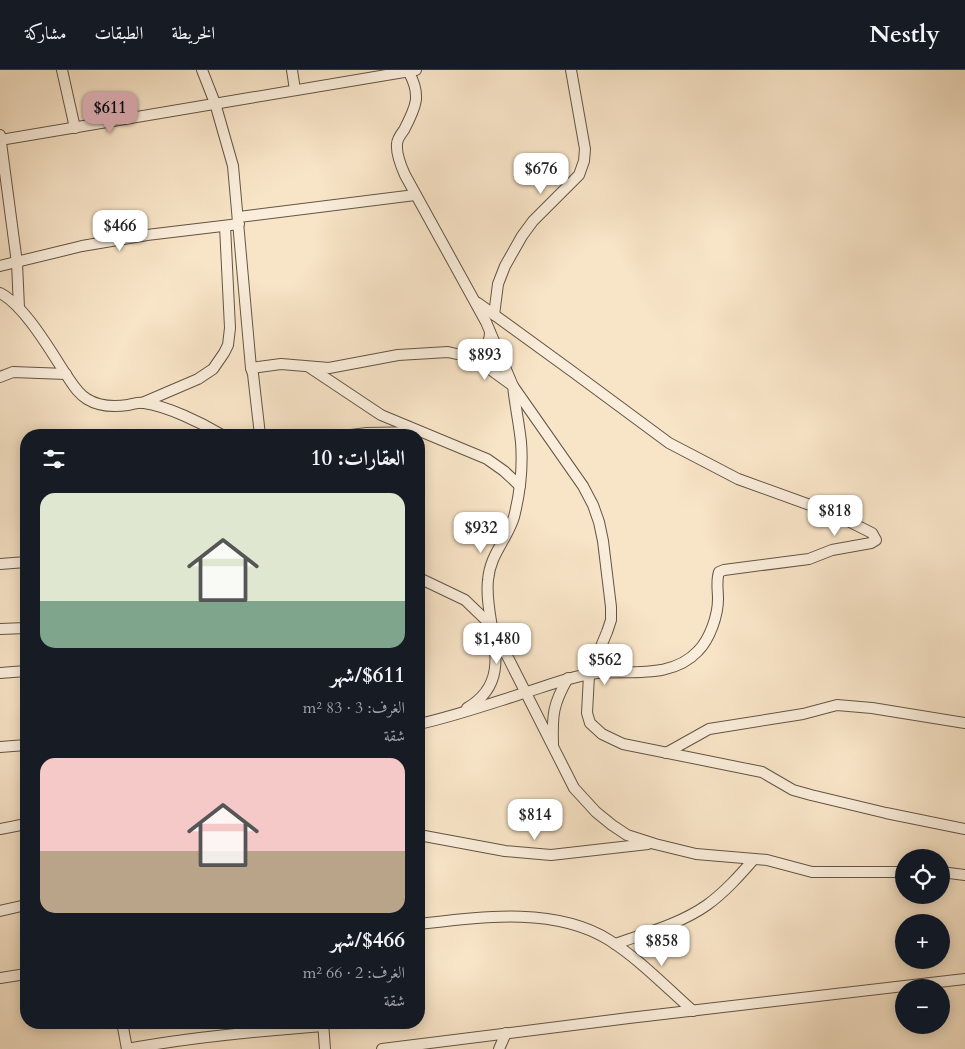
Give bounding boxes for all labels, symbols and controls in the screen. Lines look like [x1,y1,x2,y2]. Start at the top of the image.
text: Nestly [869,18,940,51]
text: مشاركة [25,21,66,46]
text: الطبقات [94,21,143,46]
text: الخريطة [171,21,215,46]
pin: $611 [80,92,140,134]
text: $611 [94,97,126,119]
pin: $676 [511,152,571,195]
text: $676 [525,158,557,180]
pin: $466 [90,210,150,252]
text: $466 [104,215,136,237]
pin: $893 [455,338,515,381]
text: $893 [469,344,501,366]
text: العقارات: 10 [311,444,405,473]
icon: filters [40,445,68,473]
pin: $818 [805,494,865,537]
text: $818 [819,500,851,522]
pin: $932 [451,512,511,554]
text: $932 [465,517,497,539]
icon: home [178,525,268,615]
pin: $1,480 [456,622,538,665]
text: $1,480 [474,628,520,650]
pin: $562 [575,644,635,686]
text: $562 [589,649,621,671]
text: $611/شهر [330,661,405,690]
text: الغرف: 3 · 83 m² [303,697,405,719]
text: شقة [384,725,405,747]
icon: home [178,790,268,880]
pin: $814 [505,798,565,841]
text: $814 [519,804,551,826]
map controls [895,849,950,1034]
button: locate [895,849,950,904]
button: + [895,914,950,969]
pin: $858 [632,924,692,967]
text: $466/شهر [330,926,405,955]
text: $858 [646,930,678,952]
text: الغرف: 2 · 66 m² [303,962,405,984]
button: − [895,979,950,1034]
text: شقة [384,990,405,1012]

